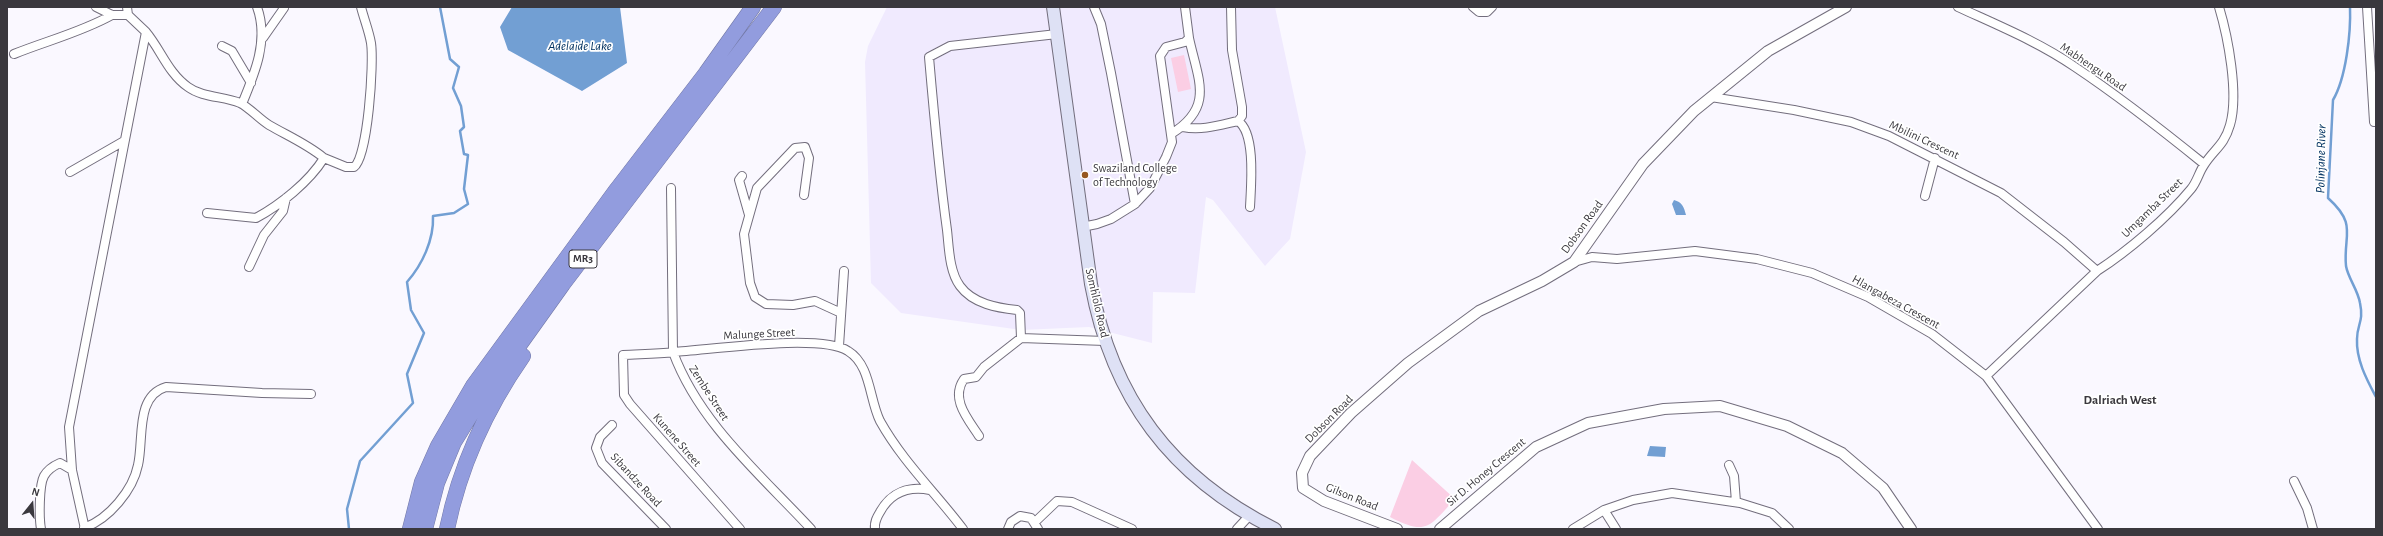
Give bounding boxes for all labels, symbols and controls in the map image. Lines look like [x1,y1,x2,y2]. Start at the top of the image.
water label: Adelaide Lake [548,38,612,54]
street label: Mabhengu Road [2057,40,2129,94]
street label: Mbilini Crescent [1887,118,1961,162]
water label: Polinjane River [2313,124,2329,194]
place label: Swaziland College of Technology [1093,161,1177,189]
marker: Swaziland College of Technology [1080,170,1090,180]
street label: Umgamba Street [2118,175,2186,241]
street label: Dobson Road [1558,198,1606,256]
road number: MR3 [569,250,597,268]
street label: Somhlolo Road [1082,267,1112,339]
street label: Hlangabeza Crescent [1850,272,1942,332]
street label: Malunge Street [723,325,795,343]
street label: Zembe Street [686,363,732,423]
street label: Dobson Road [1302,392,1356,446]
district label: Dalriach West [2084,392,2156,408]
street label: Kunene Street [650,410,704,470]
street label: Sir D. Honey Crescent [1443,435,1529,509]
street label: Sibandze Road [607,450,665,510]
street label: Gilson Road [1324,480,1380,514]
north arrow [12,484,52,524]
text: N [30,486,41,498]

